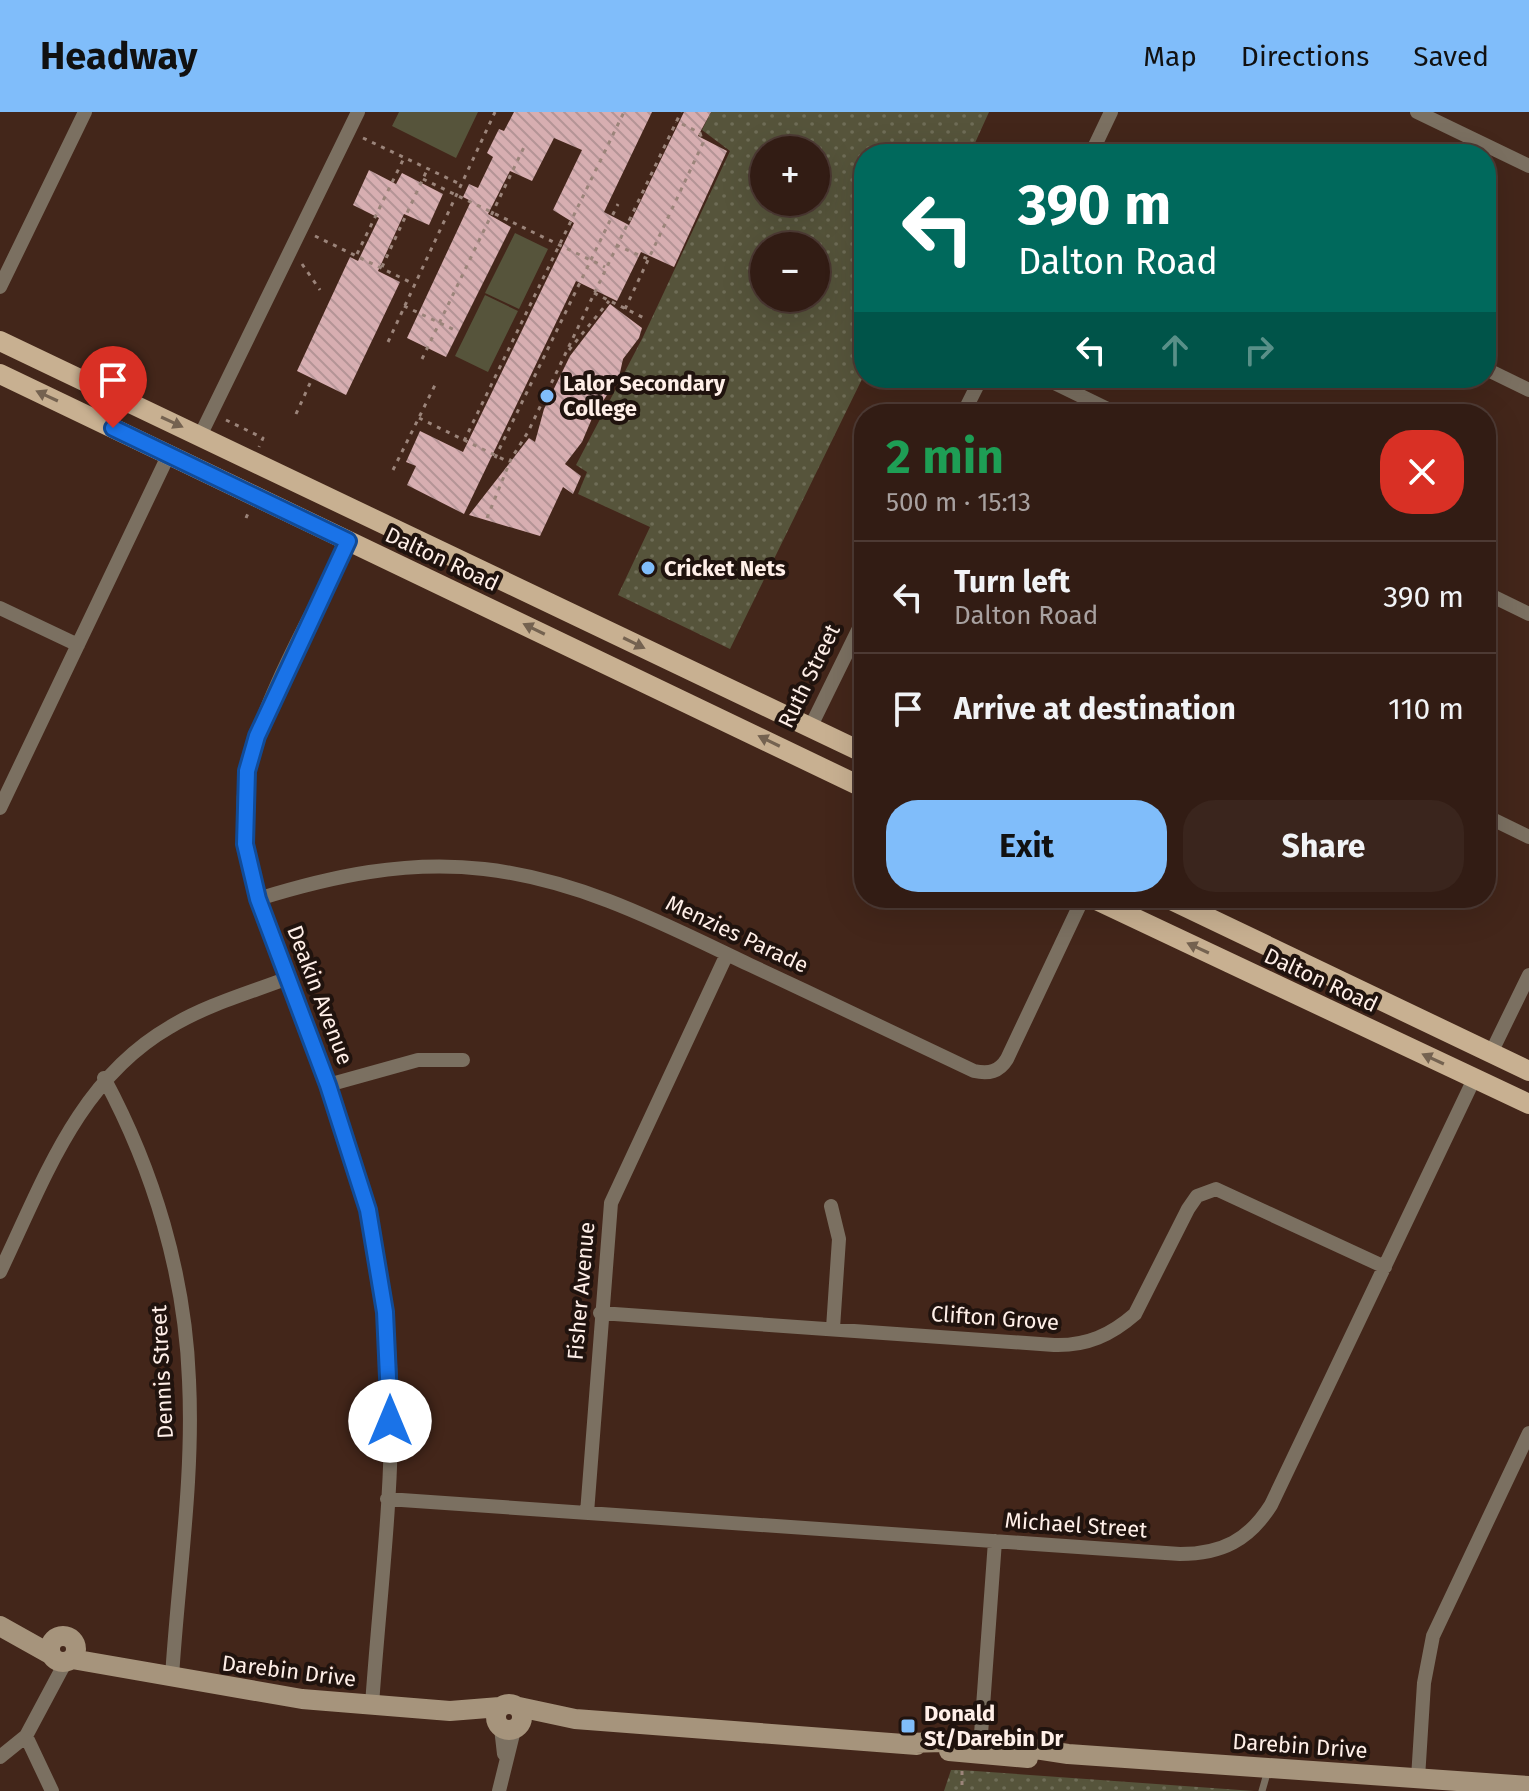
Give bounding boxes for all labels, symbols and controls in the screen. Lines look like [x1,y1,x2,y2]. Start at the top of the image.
text: Headway [40,33,197,79]
text: Map [1143,40,1197,73]
text: Directions [1241,40,1369,73]
text: Saved [1413,40,1489,73]
map controls [750,136,830,312]
button: + [750,136,830,216]
text: 390 m [1018,172,1171,239]
icon: left [886,176,990,280]
button: − [750,232,830,312]
text: Dalton Road [1018,240,1218,284]
icon: left [1069,328,1113,372]
icon: ahead [1153,328,1197,372]
icon: right [1237,328,1281,372]
pin [79,346,147,428]
icon: arrive [91,358,135,402]
place label: Lalor Secondary College [563,370,726,422]
marker: Lalor Secondary College [538,387,556,405]
one-way arrow [35,389,58,403]
one-way arrow [160,415,183,429]
text: 2 min [886,428,1004,486]
button: close [1380,430,1464,514]
text: 500 m · 15:13 [886,487,1031,518]
street label: Dalton Road [381,521,503,597]
place label: Cricket Nets [664,555,786,582]
marker: Cricket Nets [639,559,657,577]
text: Turn left [954,564,1070,600]
icon: left [886,575,930,619]
text: 390 m [1383,579,1464,615]
text: Dalton Road [954,600,1098,631]
street label: Ruth Street [772,619,846,732]
one-way arrow [523,622,546,636]
one-way arrow [622,636,645,650]
icon: arrive [886,687,930,731]
text: Arrive at destination [954,691,1236,727]
text: 110 m [1388,691,1464,727]
one-way arrow [757,734,780,748]
button: Exit [886,800,1167,892]
button: Share [1183,800,1464,892]
street label: Menzies Parade [661,889,813,979]
street label: Deakin Avenue [281,921,359,1069]
one-way arrow [1186,941,1210,955]
street label: Dalton Road [1260,942,1382,1018]
one-way arrow [1421,1052,1445,1066]
street label: Fisher Avenue [562,1221,600,1361]
street label: Clifton Grove [930,1300,1060,1336]
street label: Dennis Street [145,1304,179,1440]
position arrow [348,1379,432,1463]
street label: Michael Street [1004,1507,1148,1543]
street label: Darebin Drive [220,1649,358,1693]
place label: Donald St/Darebin Dr [924,1700,1064,1752]
marker: Donald St/Darebin Dr [899,1717,917,1735]
street label: Darebin Drive [1232,1728,1368,1764]

